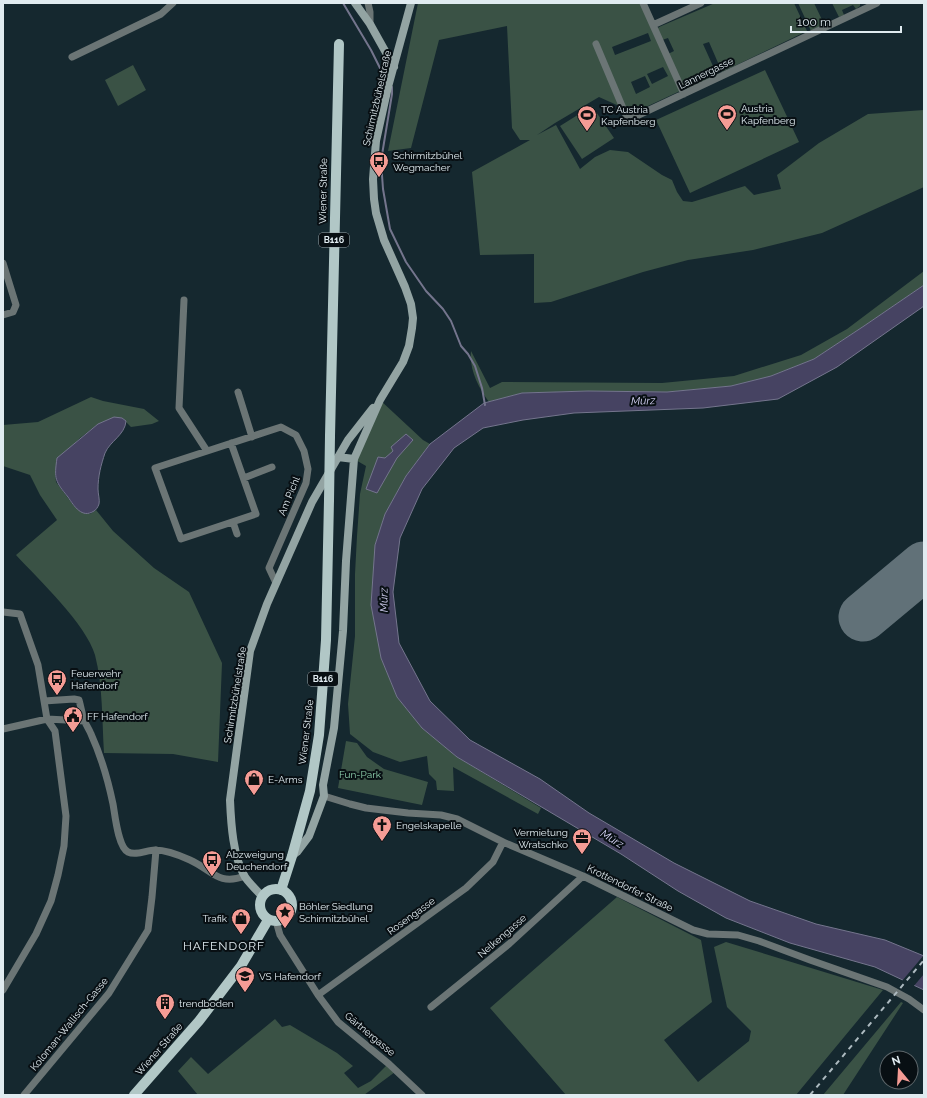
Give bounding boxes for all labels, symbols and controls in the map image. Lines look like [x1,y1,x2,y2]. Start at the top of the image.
scale bar [791,8,901,34]
text: 100 m [797,15,831,29]
street label: Schirmitzbühelstraße [361,49,393,147]
street label: Lannergasse [677,55,735,91]
sports icon: Austria Kapfenberg [716,103,738,131]
place label: Austria Kapfenberg [741,103,795,126]
sports icon: TC Austria Kapfenberg [576,104,598,132]
place label: TC Austria Kapfenberg [601,104,655,127]
bus stop icon: Schirmitzbühel Wegmacher [368,150,390,178]
place label: Schirmitzbühel Wegmacher [393,150,463,173]
street label: Wiener Straße [317,158,329,224]
road number: B116 [319,233,349,247]
water label: Mürz [631,394,656,408]
street label: Am Pichl [276,475,302,517]
water label: Mürz [377,587,391,612]
street label: Schirmitzbühelstraße [222,646,248,744]
bus stop icon: Feuerwehr Hafendorf [46,668,68,696]
place label: Feuerwehr Hafendorf [71,668,121,691]
road number: B116 [308,672,338,686]
street label: Wiener Straße [297,699,315,765]
public building icon: FF Hafendorf [62,705,84,733]
place label: FF Hafendorf [87,711,148,722]
shop icon: E-Arms [243,768,265,796]
park label: Fun-Park [339,769,382,780]
place label: E-Arms [268,774,303,785]
church icon: Engelskapelle [371,814,393,842]
place label: Engelskapelle [396,820,462,831]
place label: Vermietung Wratschko [514,827,568,850]
office icon: Vermietung Wratschko [571,827,593,855]
water label: Mürz [598,827,627,851]
bus stop icon: Abzweigung Deuchendorf [201,849,223,877]
place label: Abzweigung Deuchendorf [226,849,288,872]
street label: Krottendorfer Straße [585,862,675,914]
street label: Rosengasse [385,895,437,937]
place icon: Böhler Siedlung Schirmitzbühel [274,901,296,929]
place label: Böhler Siedlung Schirmitzbühel [299,901,373,924]
shop icon: Trafik [230,907,252,935]
street label: Nelkengasse [476,912,528,960]
place label: Trafik [203,913,228,924]
district label: HAFENDORF [183,939,265,953]
school or university icon: VS Hafendorf [234,965,256,993]
place label: VS Hafendorf [259,971,321,982]
street label: Koloman-Wallisch-Gasse [28,975,110,1073]
building icon: trendboden [154,992,176,1020]
place label: trendboden [179,998,234,1009]
street label: Gärtnergasse [343,1010,397,1058]
street label: Wiener Straße [133,1021,185,1077]
north arrow [879,1050,919,1090]
text: N [890,1053,902,1068]

